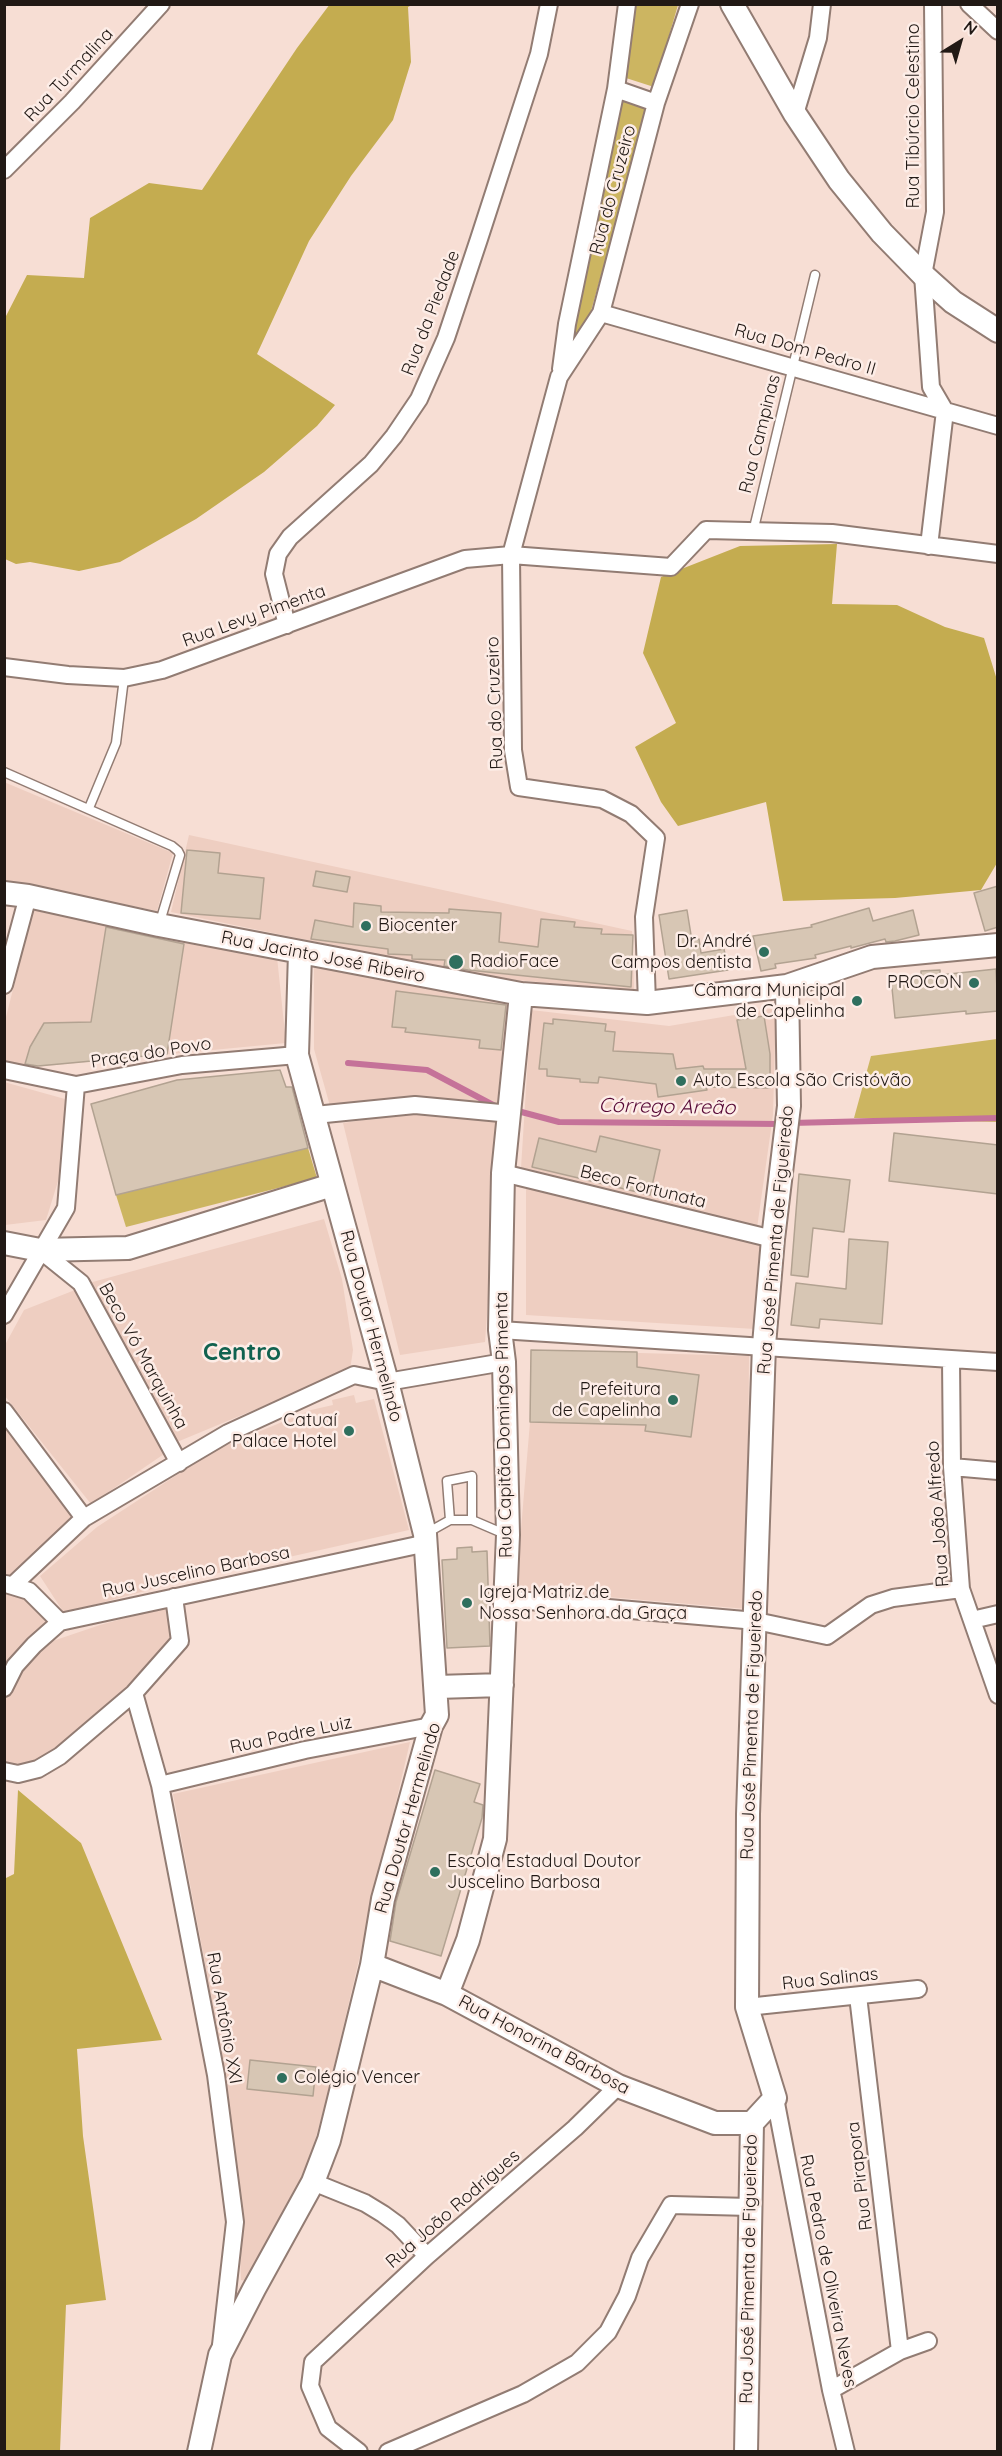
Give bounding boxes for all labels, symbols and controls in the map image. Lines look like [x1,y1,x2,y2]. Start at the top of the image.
north arrow [930,12,990,72]
text: N [960,16,982,39]
street label: Rua Tibúrcio Celestino [903,23,925,209]
street label: Rua Turmalina [20,24,118,126]
street label: Rua do Cruzeiro [585,123,641,257]
street label: Rua da Piedade [397,247,465,379]
street label: Rua Dom Pedro II [732,319,878,381]
street label: Rua Campinas [735,372,785,496]
street label: Rua Levy Pimenta [179,580,329,652]
street label: Rua do Cruzeiro [482,636,508,770]
place label: Biocenter [378,915,457,937]
marker: Biocenter [359,919,373,933]
street label: Rua Jacinto José Ribeiro [219,927,427,987]
place label: Dr. André Campos dentista [611,931,752,974]
marker: Dr. André Campos dentista [757,945,771,959]
place label: RadioFace [470,951,559,973]
marker: RadioFace [447,953,465,971]
place label: PROCON [887,972,962,994]
marker: PROCON [967,976,981,990]
place label: Câmara Municipal de Capelinha [694,980,845,1022]
marker: Câmara Municipal de Capelinha [850,994,864,1008]
street label: Praça do Povo [89,1033,213,1073]
place label: Auto Escola São Cristóvão [693,1070,911,1092]
marker: Auto Escola São Cristóvão [674,1074,688,1088]
water label: Córrego Areão [598,1094,736,1120]
street label: Rua José Pimenta de Figueiredo [753,1105,799,1375]
street label: Beco Fortunata [578,1161,708,1213]
street label: Rua Doutor Hermelindo [335,1228,407,1424]
street label: Beco Vó Marquinha [94,1279,192,1433]
street label: Rua Capitão Domingos Pimenta [491,1292,517,1558]
district label: Centro [203,1339,281,1367]
place label: Prefeitura de Capelinha [552,1379,661,1422]
marker: Prefeitura de Capelinha [666,1393,680,1407]
place label: Catuaí Palace Hotel [232,1410,337,1452]
marker: Catuaí Palace Hotel [342,1424,356,1438]
street label: Rua João Alfredo [922,1440,954,1588]
street label: Rua Juscelino Barbosa [100,1542,292,1602]
place label: Igreja Matriz de Nossa Senhora da Graça [479,1582,687,1624]
street label: Rua José Pimenta de Figueiredo [736,1590,768,1860]
marker: Igreja Matriz de Nossa Senhora da Graça [460,1596,474,1610]
street label: Rua Padre Luiz [228,1712,354,1758]
street label: Rua Doutor Hermelindo [370,1720,446,1916]
place label: Escola Estadual Doutor Juscelino Barbosa [447,1851,641,1894]
marker: Escola Estadual Doutor Juscelino Barbosa [428,1865,442,1879]
street label: Rua Antônio XXI [202,1950,246,2086]
street label: Rua Salinas [781,1963,879,1995]
street label: Rua Honorina Barbosa [455,1991,633,2099]
place label: Colégio Vencer [294,2067,420,2089]
marker: Colégio Vencer [275,2071,289,2085]
street label: Rua Pirapora [843,2120,877,2232]
street label: Rua José Pimenta de Figueiredo [736,2134,762,2404]
street label: Rua João Rodrigues [382,2145,524,2273]
street label: Rua Pedro de Oliveira Neves [795,2153,861,2389]

